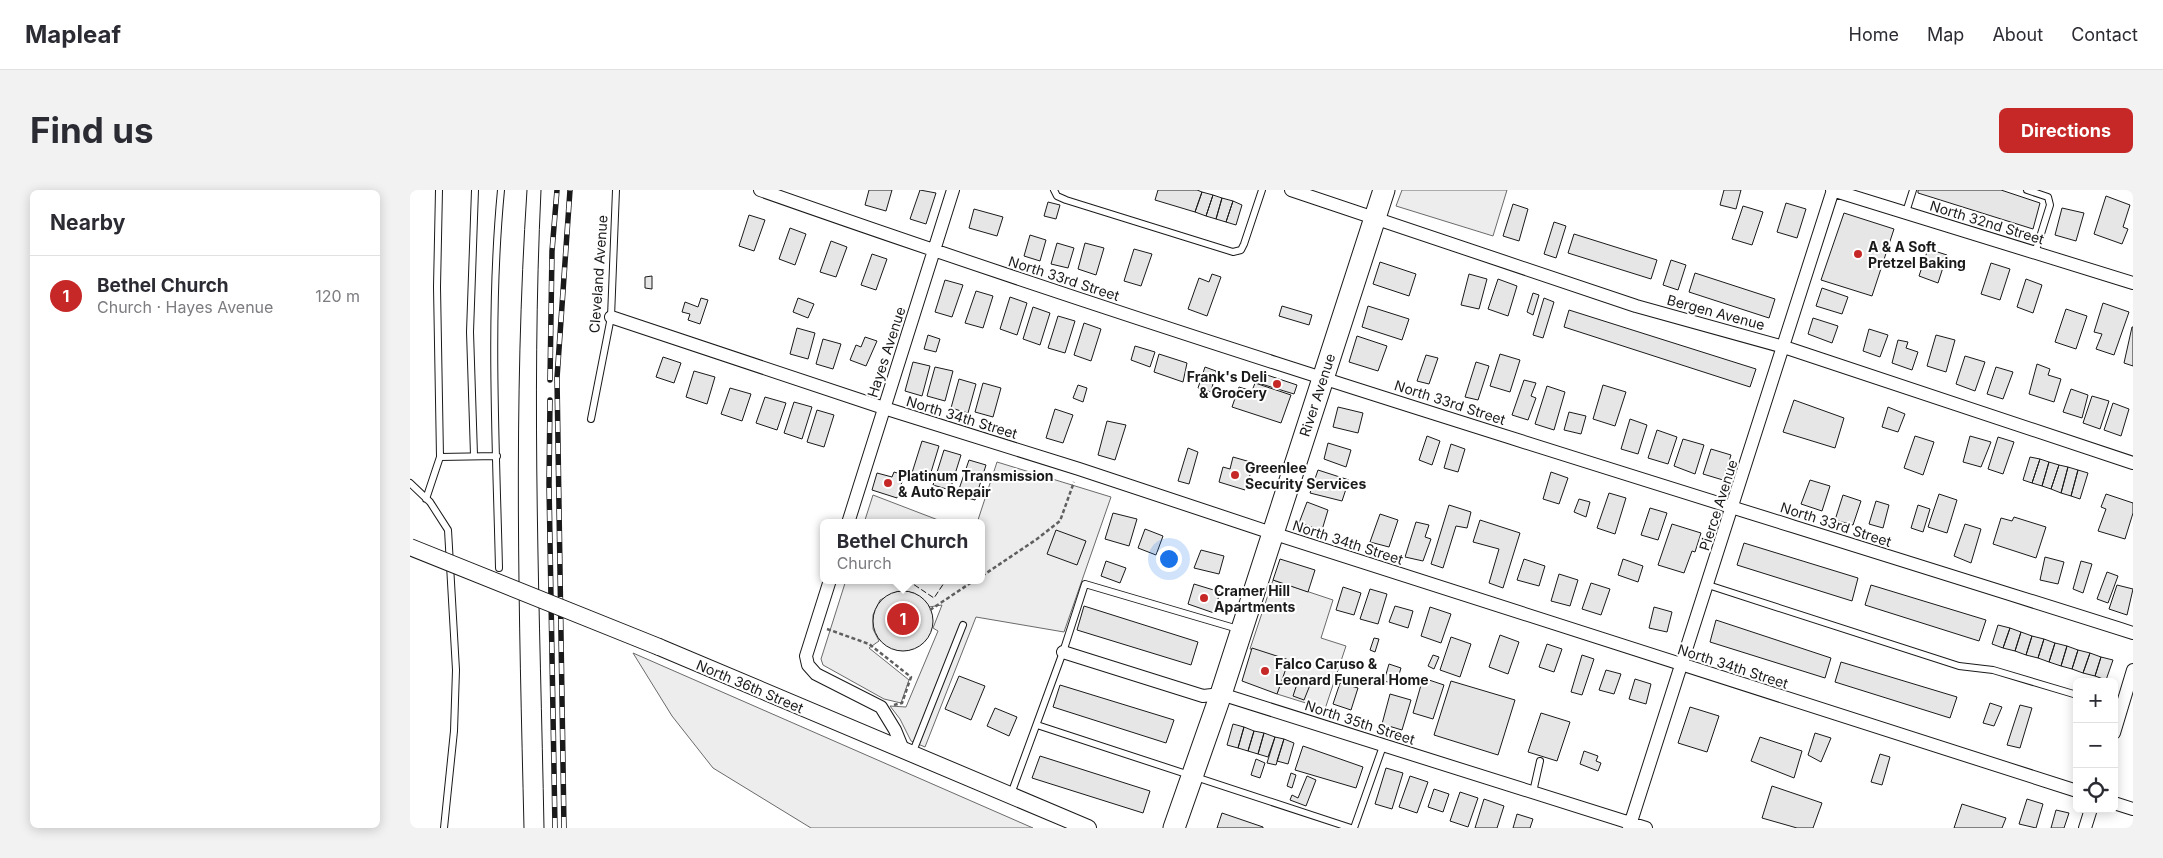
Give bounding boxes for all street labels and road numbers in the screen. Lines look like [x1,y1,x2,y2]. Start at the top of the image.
street label: North 32nd Street [1928,197,2047,248]
street label: Cleveland Avenue [585,214,611,334]
street label: North 33rd Street [1006,252,1122,304]
street label: Bergen Avenue [1665,291,1767,333]
street label: Hayes Avenue [863,305,909,399]
street label: River Avenue [1296,351,1338,439]
street label: North 33rd Street [1392,376,1508,428]
street label: North 34th Street [904,392,1020,442]
street label: Pierce Avenue [1695,457,1741,553]
street label: North 33rd Street [1778,498,1894,550]
street label: North 34th Street [1291,516,1406,568]
street label: North 34th Street [1676,640,1791,692]
street label: North 36th Street [694,656,807,716]
street label: North 35th Street [1303,696,1418,748]

